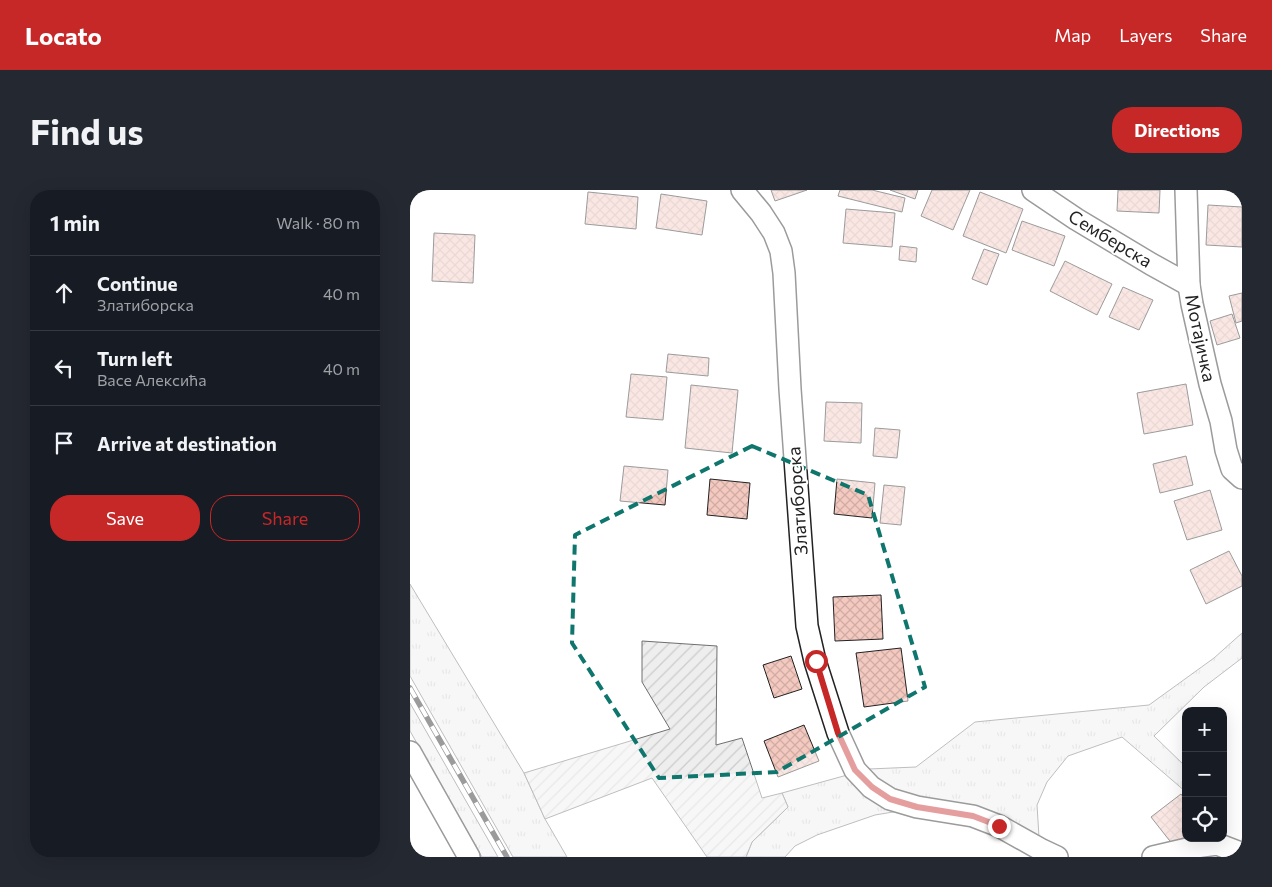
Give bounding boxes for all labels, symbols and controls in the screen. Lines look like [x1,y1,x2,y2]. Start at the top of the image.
text: Locato [25,21,102,50]
text: Map [1054,24,1091,46]
text: Layers [1119,24,1172,46]
text: Share [1200,24,1247,46]
button: Directions [1112,107,1242,153]
text: Find us [30,109,144,152]
street label: Семберска [1065,205,1156,272]
text: 1 min [50,210,100,235]
text: Walk · 80 m [276,213,360,232]
text: Continue [97,272,177,295]
icon: ahead [50,279,78,307]
text: 40 m [323,284,360,303]
street label: Мотајичка [1181,292,1221,384]
text: Златиборска [97,295,194,314]
text: Turn left [97,347,172,370]
icon: left [50,354,78,382]
text: 40 m [323,359,360,378]
text: Васе Алексића [97,370,207,389]
icon: arrive [50,429,78,457]
text: Arrive at destination [97,432,277,455]
street label: Златиборска [782,446,812,556]
button: Save [50,495,200,541]
button: Share [210,495,360,541]
route start [805,650,828,673]
map controls [1182,707,1227,842]
button: + [1182,707,1227,752]
button: − [1182,752,1227,797]
button: locate [1182,797,1227,842]
route end [988,815,1011,838]

